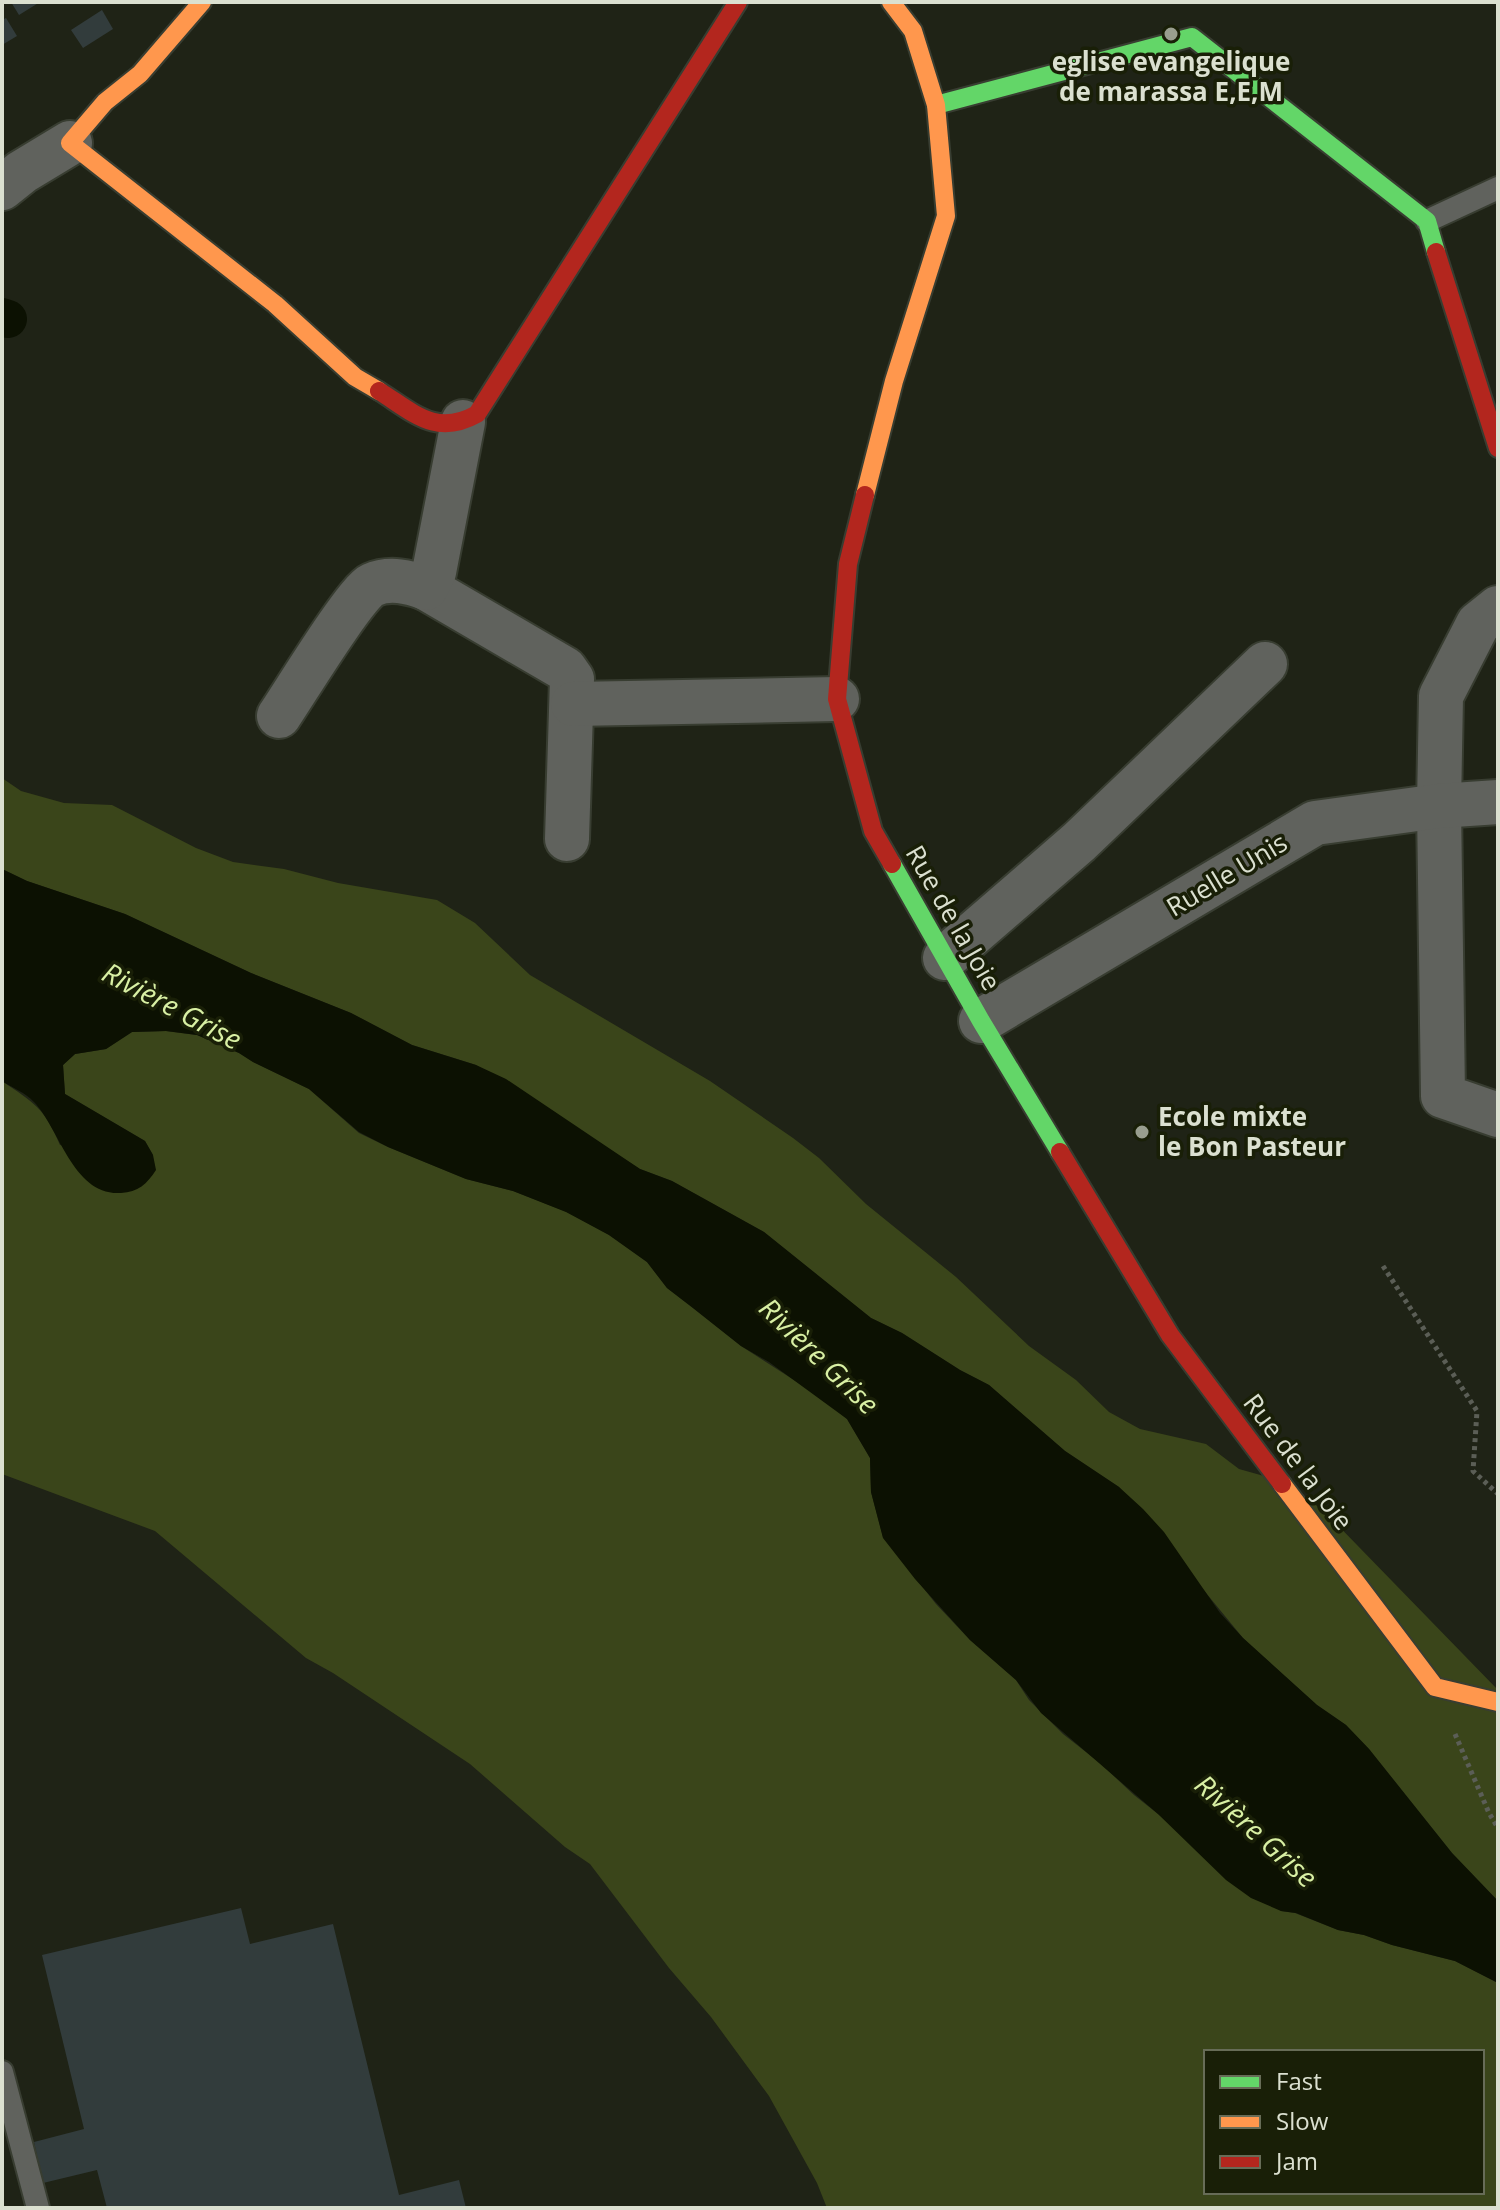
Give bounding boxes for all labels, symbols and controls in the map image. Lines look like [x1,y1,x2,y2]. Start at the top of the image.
marker: eglise evangelique de marassa E,E,M [1162,25,1180,43]
place label: eglise evangelique de marassa E,E,M [1052,43,1290,109]
street label: Ruelle Unis [1159,824,1294,924]
street label: Rue de la Joie [898,838,1010,997]
water label: Rivière Grise [96,953,249,1058]
place label: Ecole mixte le Bon Pasteur [1158,1098,1346,1164]
marker: Ecole mixte le Bon Pasteur [1133,1123,1151,1141]
water label: Rivière Grise [752,1289,888,1422]
street label: Rue de la Joie [1236,1386,1362,1537]
water label: Rivière Grise [1187,1765,1326,1895]
legend [1204,2050,1484,2194]
text: Fast [1276,2064,1322,2097]
text: Slow [1276,2104,1329,2137]
text: Jam [1274,2144,1318,2177]

